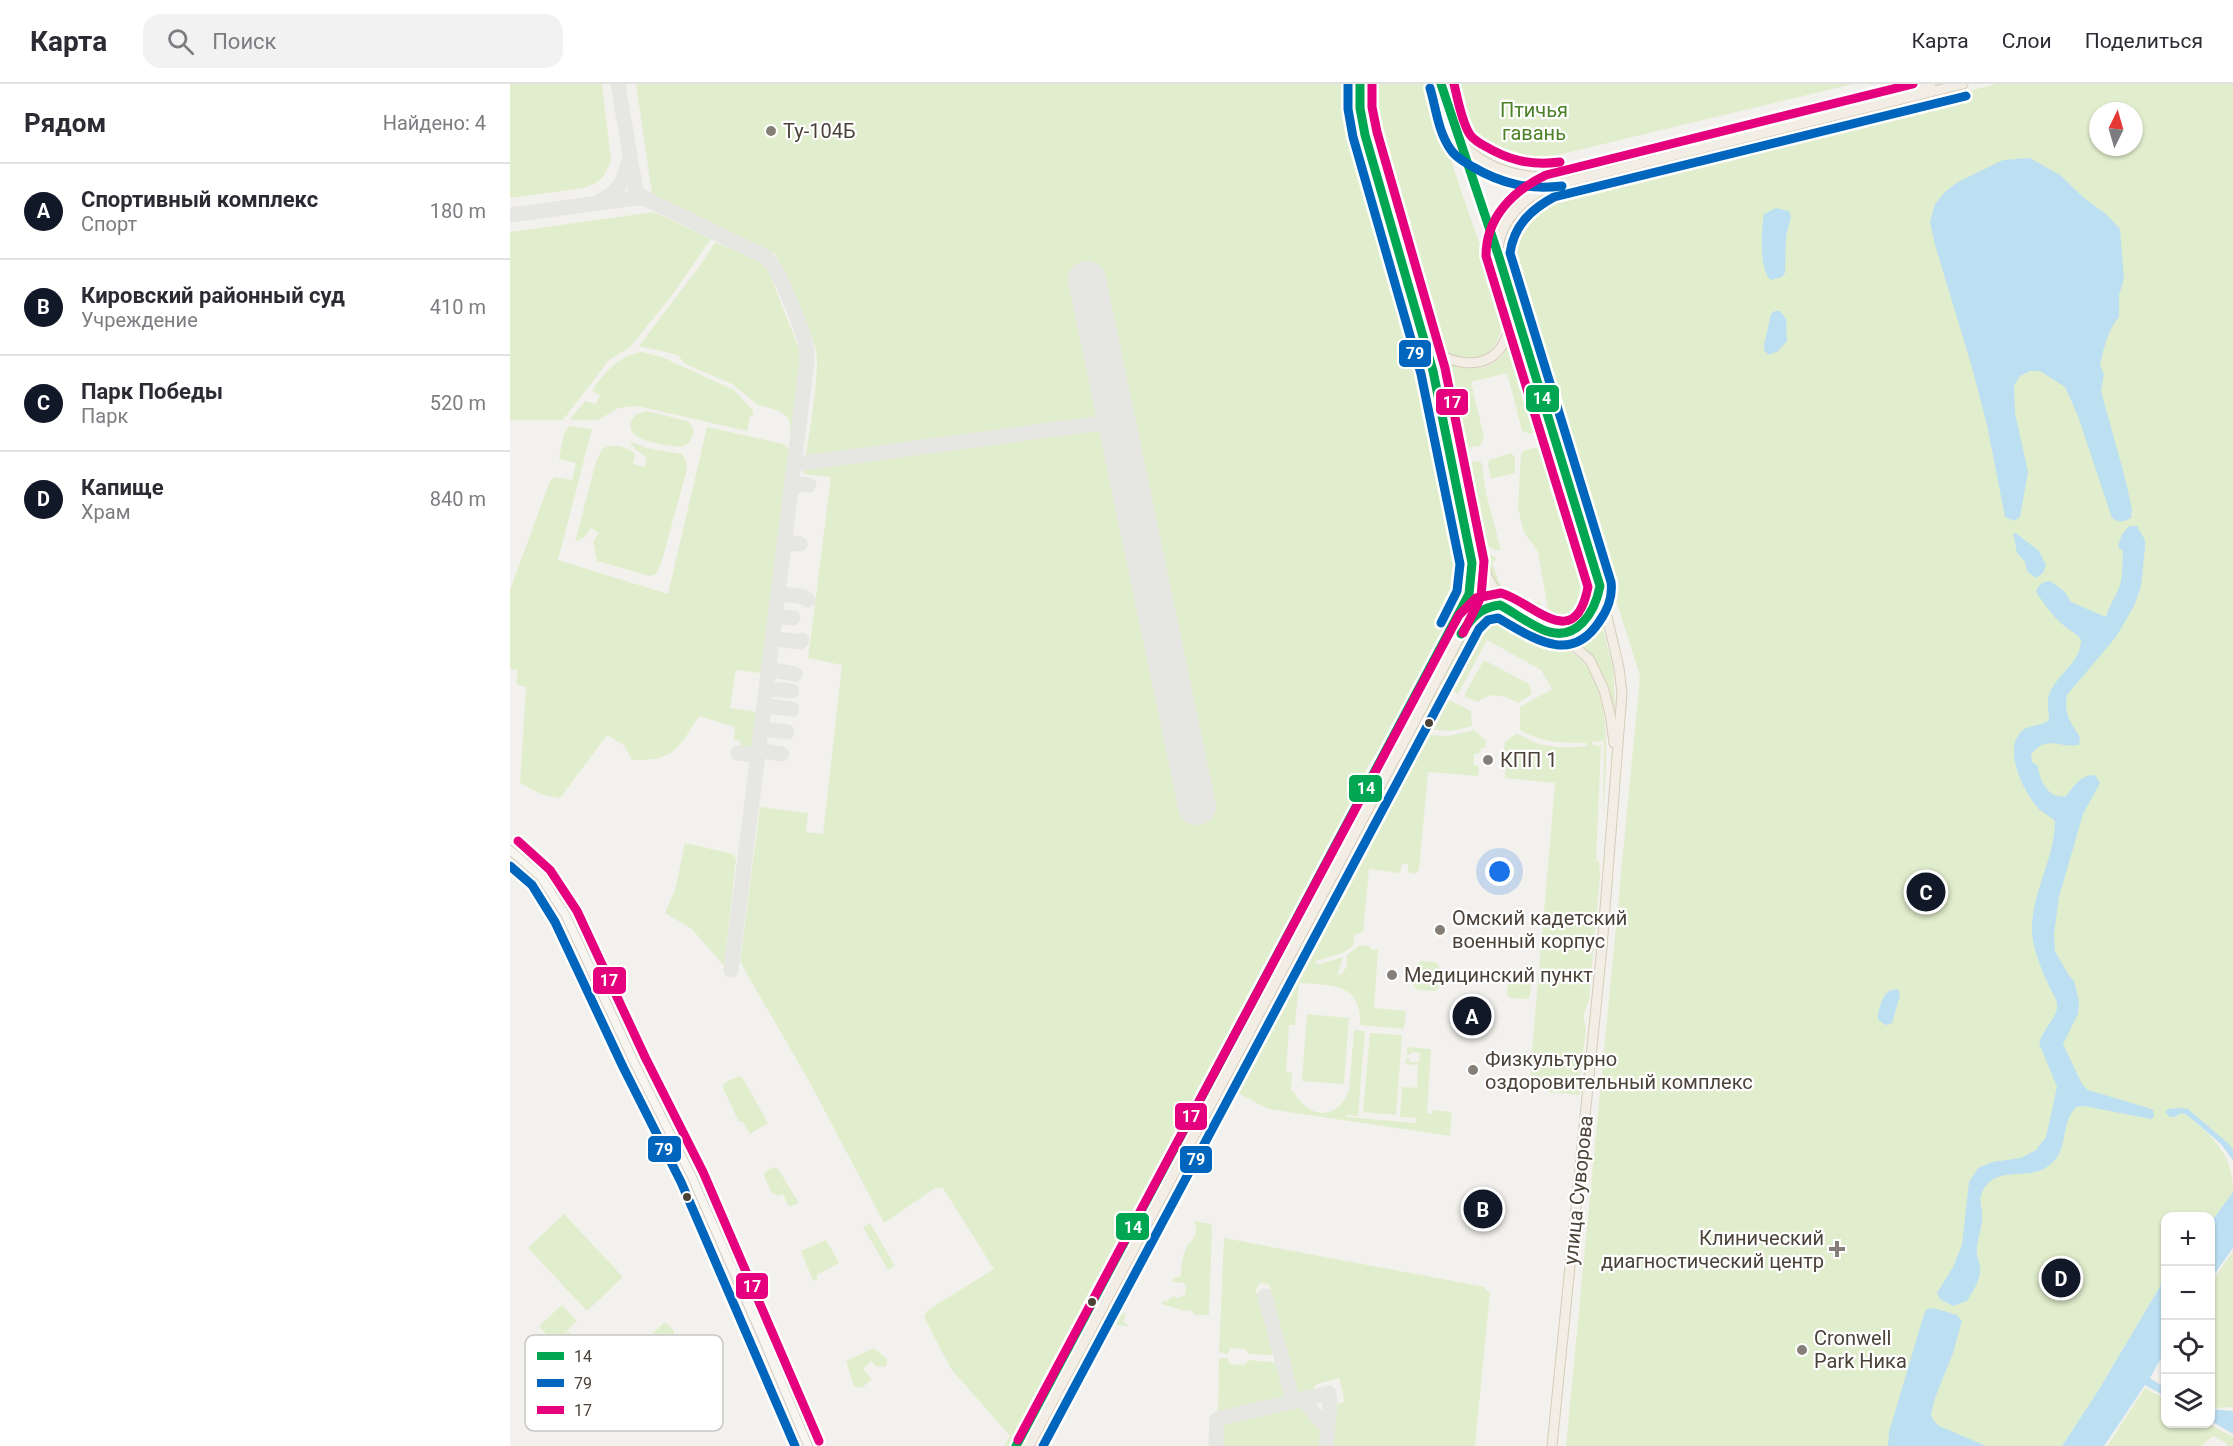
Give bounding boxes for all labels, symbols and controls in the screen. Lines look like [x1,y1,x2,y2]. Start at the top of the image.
search box [143,14,563,68]
text: Карта [30,25,107,58]
icon: search [164,25,197,58]
text: Поиск [212,29,277,54]
text: Карта [1912,29,1969,53]
text: Слои [2002,29,2052,53]
text: Поделиться [2085,29,2203,53]
park label: Птичья гавань [1500,98,1568,145]
north arrow [2089,102,2143,156]
text: Рядом [24,108,106,138]
text: Найдено: 4 [383,111,486,135]
place label: Ту-104Б [783,119,856,143]
marker: Ту-104Б [764,124,778,138]
text: Спортивный комплекс [81,187,318,212]
text: A [37,199,50,223]
text: 180 m [430,199,486,223]
text: Спорт [81,212,137,236]
text: Кировский районный суд [81,283,345,308]
text: B [37,295,50,319]
text: 410 m [430,295,486,319]
text: Учреждение [81,308,198,332]
line badge: 79 [1398,339,1432,368]
text: 79 [1406,344,1424,363]
text: Парк Победы [81,379,223,404]
line badge: 14 [1525,384,1560,413]
line badge: 17 [1435,388,1469,416]
text: 14 [1533,389,1551,408]
text: C [37,391,50,415]
text: 520 m [430,391,486,415]
text: 17 [1443,393,1461,412]
text: Парк [81,404,128,428]
text: Капище [81,475,164,500]
text: D [37,487,50,511]
text: 840 m [430,487,486,511]
text: Храм [81,500,130,524]
unlabelled marker [1423,717,1435,729]
place label: КПП 1 [1500,748,1558,772]
marker: КПП 1 [1481,753,1495,767]
line badge: 14 [1348,774,1383,803]
text: 14 [1357,779,1375,798]
your location [1485,857,1514,886]
pin: C [1906,870,1946,914]
place label: Омский кадетский военный корпус [1452,906,1627,953]
marker: Омский кадетский военный корпус [1433,923,1447,937]
place label: Медицинский пункт [1404,963,1593,987]
line badge: 17 [592,966,627,995]
marker: Медицинский пункт [1385,968,1399,982]
text: 17 [600,971,618,990]
pin: A [1452,994,1492,1038]
place label: Физкультурно оздоровительный комплекс [1485,1047,1753,1094]
marker: Физкультурно оздоровительный комплекс [1466,1063,1480,1077]
line badge: 17 [1174,1102,1208,1131]
text: 17 [1182,1107,1200,1126]
street label: улица Суворова [1558,1114,1598,1266]
line badge: 79 [647,1135,682,1163]
text: 79 [655,1140,673,1159]
line badge: 79 [1179,1145,1213,1174]
text: 79 [1187,1150,1205,1169]
pin: B [1464,1186,1502,1232]
unlabelled marker [681,1191,693,1203]
line badge: 14 [1115,1212,1150,1241]
map controls [2161,1212,2215,1428]
button: + [2161,1212,2215,1266]
text: 14 [1124,1218,1142,1237]
place label: Клинический диагностический центр [1601,1226,1824,1273]
marker: Клинический диагностический центр [1828,1240,1846,1258]
pin: D [2042,1256,2080,1300]
button: − [2161,1266,2215,1320]
line badge: 17 [735,1272,769,1300]
text: 17 [743,1277,761,1296]
unlabelled marker [1086,1296,1098,1308]
button: locate [2161,1320,2215,1374]
place label: Cronwell Park Ника [1814,1326,1907,1373]
legend [525,1335,723,1431]
marker: Cronwell Park Ника [1795,1343,1809,1357]
text: 14 [574,1347,592,1366]
text: 79 [574,1374,592,1393]
button: layers [2161,1374,2215,1428]
text: 17 [574,1401,592,1420]

